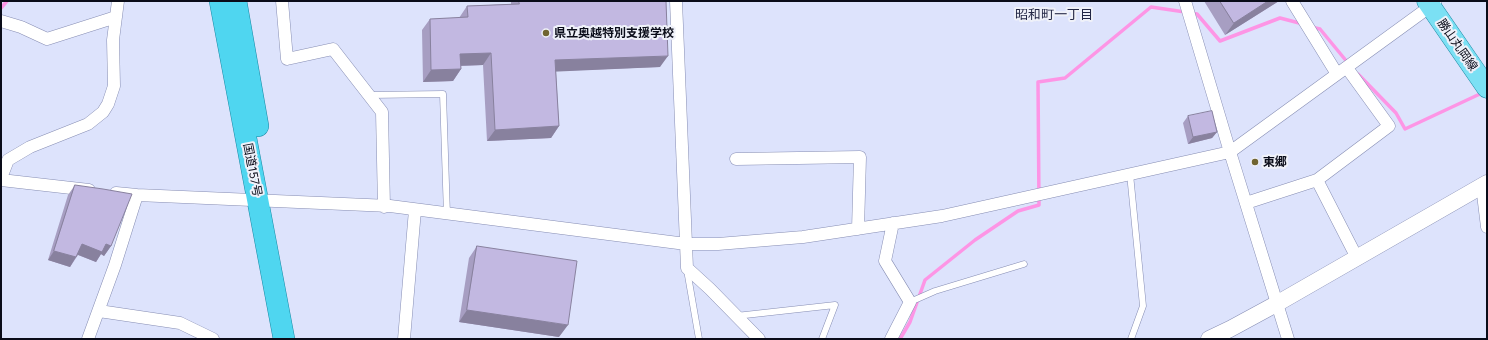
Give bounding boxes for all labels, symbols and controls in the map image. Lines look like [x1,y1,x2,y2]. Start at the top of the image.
district label: 昭和町一丁目 [1015,7,1093,23]
street label: 勝山丸岡線 [1434,16,1480,74]
place label: 県立奥越特別支援学校 [554,26,674,40]
marker: 県立奥越特別支援学校 [541,28,551,38]
street label: 国道157号 [240,142,264,198]
place label: 東郷 [1263,155,1287,169]
marker: 東郷 [1250,157,1260,167]

